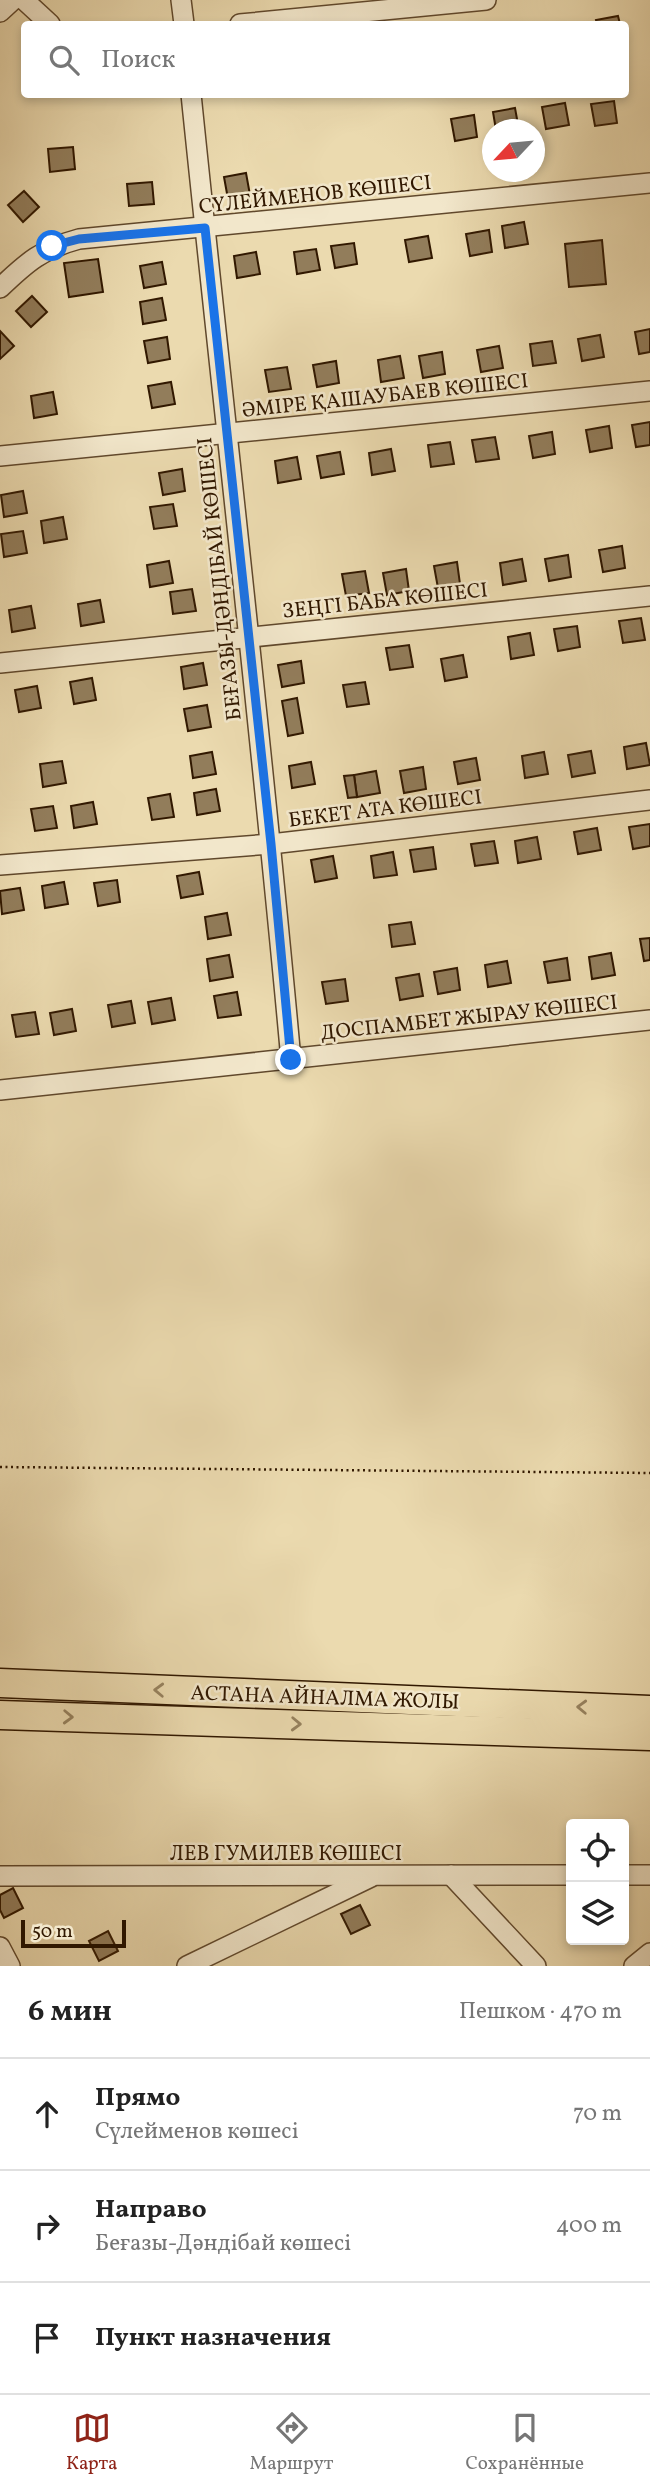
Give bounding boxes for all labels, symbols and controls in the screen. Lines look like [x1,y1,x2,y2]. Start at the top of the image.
search box [21,21,629,98]
icon: search [45,41,83,79]
text: Поиск [101,42,175,78]
north arrow [482,119,545,182]
street label: СҮЛЕЙМЕНОВ КӨШЕСІ [197,169,433,222]
route start [36,230,67,261]
street label: ӘМІРЕ ҚАШАУБАЕВ КӨШЕСІ [241,367,530,426]
street label: БЕҒАЗЫ-ДӘНДІБАЙ КӨШЕСІ [191,436,250,722]
street label: ЗЕҢГІ БАБА КӨШЕСІ [281,576,489,627]
street label: БЕКЕТ АТА КӨШЕСІ [287,783,484,836]
street label: ДОСПАМБЕТ ЖЫРАУ КӨШЕСІ [319,988,619,1049]
route end [275,1044,306,1075]
street label: АСТАНА АЙНАЛМА ЖОЛЫ [190,1679,460,1718]
one-way arrow [153,1682,164,1697]
one-way arrow [576,1700,587,1715]
one-way arrow [63,1709,74,1725]
one-way arrow [290,1717,301,1732]
map controls [566,1819,629,1945]
button: locate [566,1819,629,1882]
street label: ЛЕВ ГУМИЛЕВ КӨШЕСІ [170,1840,402,1869]
button: layers [566,1882,629,1945]
scale bar [21,1917,126,1949]
text: 50 m [32,1919,73,1945]
text: 6 мин [28,1991,112,2033]
text: Пешком · 470 m [459,1996,622,2028]
text: Прямо [95,2080,180,2116]
icon: ahead [28,2095,66,2133]
text: 70 m [573,2098,622,2130]
text: Сүлейменов көшесі [95,2116,299,2148]
text: Направо [95,2192,207,2228]
icon: right [28,2207,66,2245]
text: 400 m [556,2210,622,2242]
text: Беғазы-Дәндібай көшесі [95,2228,351,2260]
icon: arrive [28,2319,66,2357]
text: Пункт назначения [95,2320,331,2356]
tab: Карта [66,2409,118,2477]
tab: Маршрут [250,2409,333,2477]
tab: Сохранённые [465,2409,584,2477]

